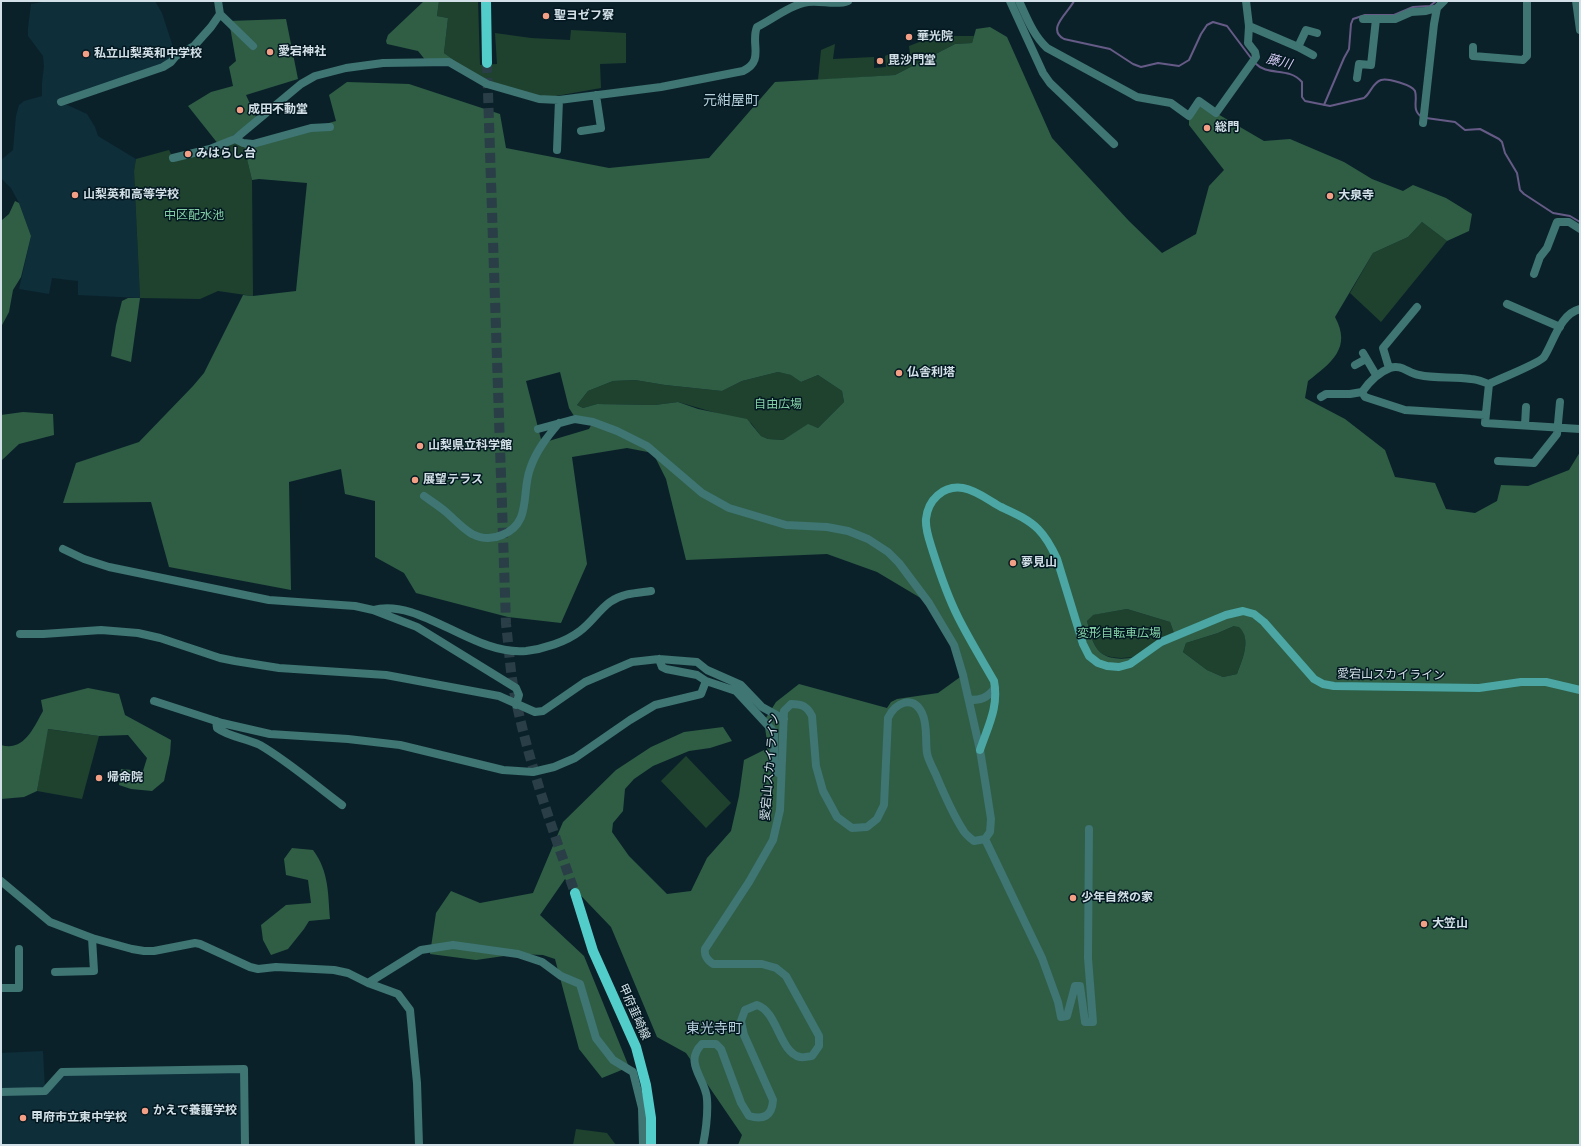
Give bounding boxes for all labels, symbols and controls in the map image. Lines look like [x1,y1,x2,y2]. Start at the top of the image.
place label: 聖ヨゼフ寮 [554,9,614,23]
marker: 聖ヨゼフ寮 [541,11,551,21]
place label: 華光院 [917,30,953,44]
marker: 華光院 [904,32,914,42]
place label: 愛宕神社 [278,45,326,59]
place label: 私立山梨英和中学校 [94,47,202,61]
marker: 愛宕神社 [265,47,275,57]
marker: 私立山梨英和中学校 [81,49,91,59]
water label: 藤川 [1264,51,1294,73]
place label: 毘沙門堂 [888,54,936,68]
marker: 毘沙門堂 [875,56,885,66]
district label: 元紺屋町 [703,93,759,109]
place label: 成田不動堂 [248,103,308,117]
marker: 成田不動堂 [235,105,245,115]
place label: 総門 [1215,121,1239,135]
marker: 総門 [1202,123,1212,133]
place label: みはらし台 [196,147,256,161]
marker: みはらし台 [183,149,193,159]
place label: 山梨英和高等学校 [83,188,179,202]
place label: 大泉寺 [1338,189,1374,203]
marker: 山梨英和高等学校 [70,190,80,200]
marker: 大泉寺 [1325,191,1335,201]
park label: 中区配水池 [164,209,224,223]
place label: 仏舎利塔 [907,366,955,380]
marker: 仏舎利塔 [894,368,904,378]
park label: 自由広場 [754,398,802,412]
place label: 山梨県立科学館 [428,439,512,453]
marker: 山梨県立科学館 [415,441,425,451]
place label: 展望テラス [423,473,483,487]
marker: 展望テラス [410,475,420,485]
place label: 夢見山 [1021,556,1057,570]
marker: 夢見山 [1008,558,1018,568]
park label: 変形自転車広場 [1077,627,1161,641]
street label: 愛宕山スカイライン [1337,667,1445,683]
street label: 愛宕山スカイライン [758,713,782,821]
place label: 帰命院 [107,771,143,785]
marker: 帰命院 [94,773,104,783]
place label: 少年自然の家 [1081,891,1153,905]
marker: 少年自然の家 [1068,893,1078,903]
place label: 大笠山 [1432,917,1468,931]
marker: 大笠山 [1419,919,1429,929]
street label: 甲府韮崎線 [615,982,653,1042]
district label: 東光寺町 [686,1021,742,1037]
place label: かえで養護学校 [153,1104,237,1118]
marker: かえで養護学校 [140,1106,150,1116]
place label: 甲府市立東中学校 [31,1111,127,1125]
marker: 甲府市立東中学校 [18,1113,28,1123]

